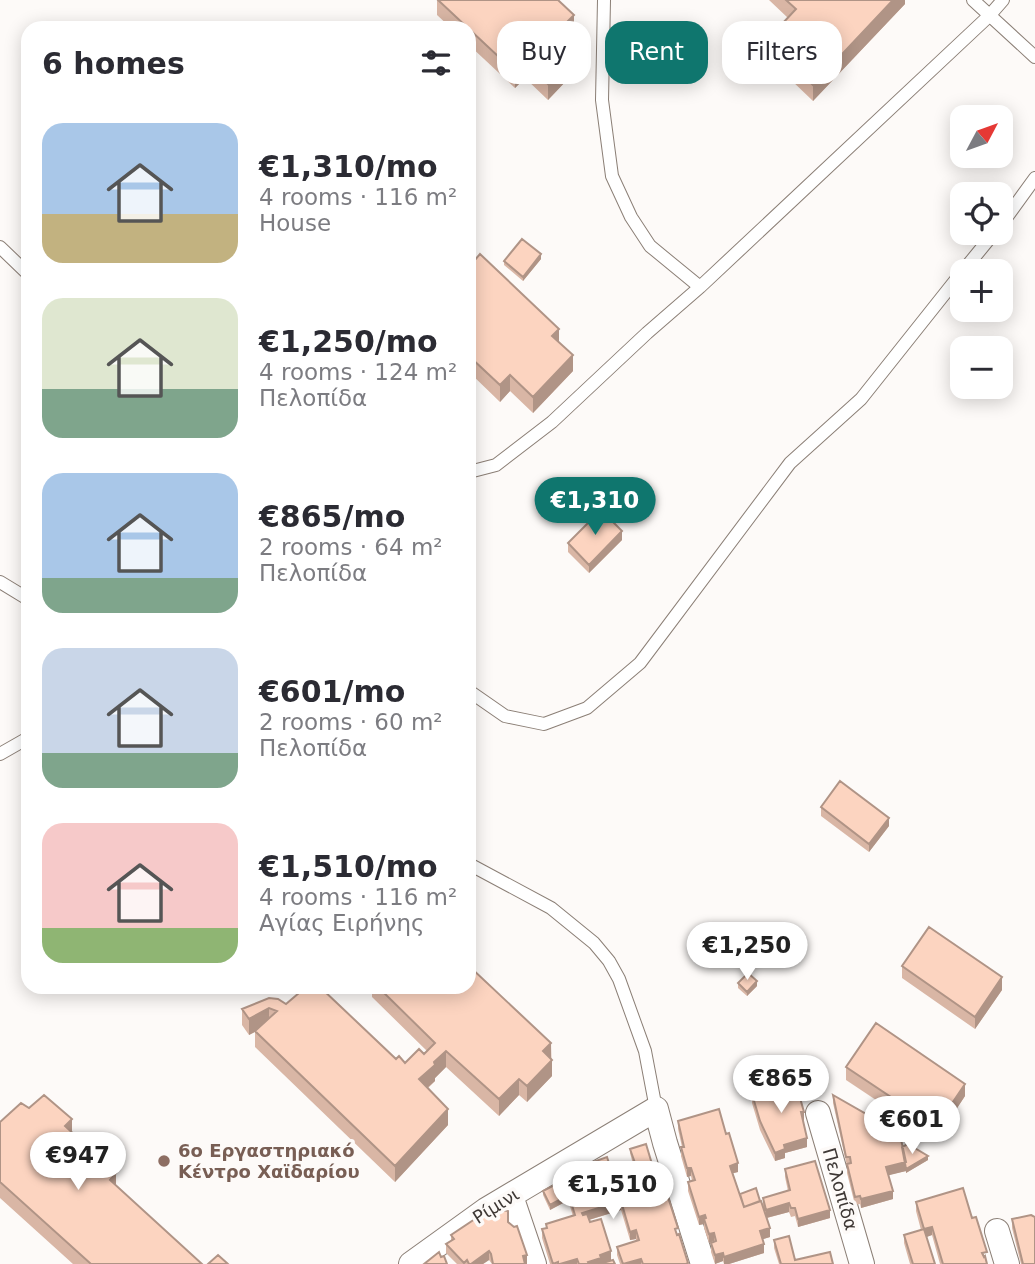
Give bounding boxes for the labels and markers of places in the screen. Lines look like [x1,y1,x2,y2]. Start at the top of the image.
pin: €1,310 [538,477,652,537]
pin: €1,250 [690,922,804,982]
pin: €865 [740,1056,822,1115]
pin: €601 [871,1096,953,1156]
pin: €947 [37,1132,119,1192]
place label: 6ο Εργαστηριακό Κέντρο Χαϊδαρίου [178,1140,360,1182]
marker: 6ο Εργαστηριακό Κέντρο Χαϊδαρίου [156,1153,172,1169]
pin: €1,510 [556,1162,670,1221]

